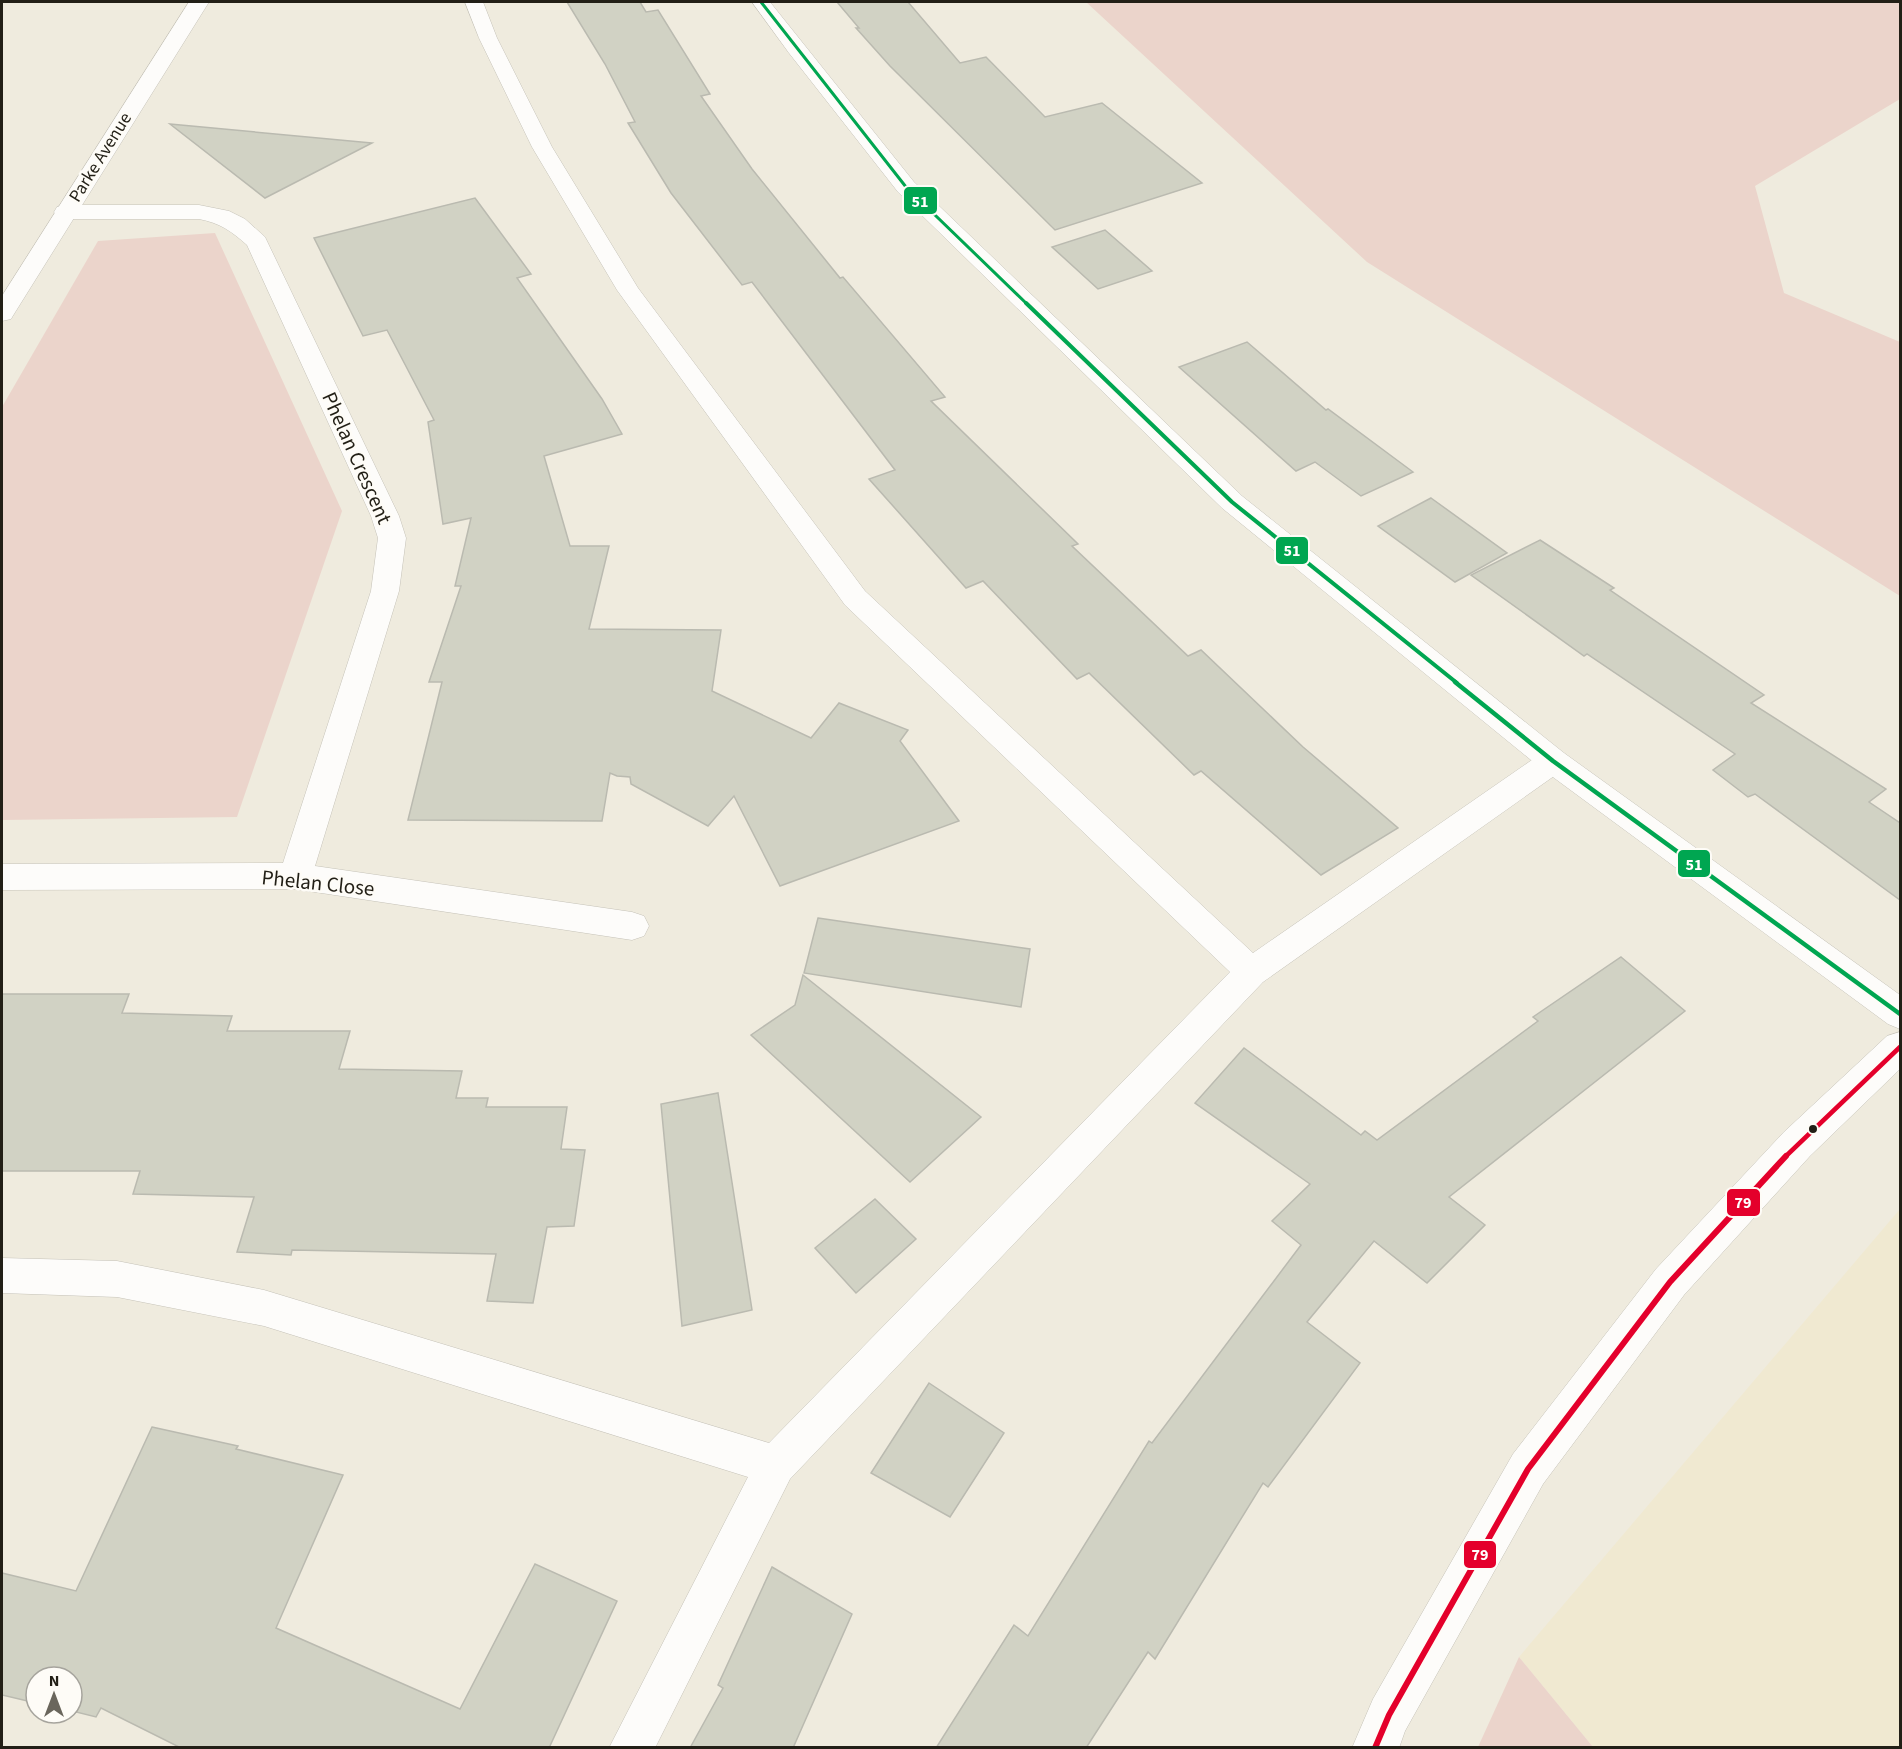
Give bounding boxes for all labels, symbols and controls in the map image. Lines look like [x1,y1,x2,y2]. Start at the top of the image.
street label: Parke Avenue [63,108,138,207]
line badge: 51 [903,186,938,215]
text: 51 [912,191,928,213]
street label: Phelan Crescent [314,387,400,529]
line badge: 51 [1275,536,1309,565]
text: 51 [1284,540,1300,562]
line badge: 51 [1677,849,1711,878]
text: 51 [1686,854,1702,876]
street label: Phelan Close [260,862,376,904]
unlabelled marker [1807,1123,1819,1135]
line badge: 79 [1726,1188,1761,1217]
text: 79 [1735,1192,1751,1214]
line badge: 79 [1463,1540,1497,1569]
text: 79 [1472,1544,1488,1566]
north arrow [24,1665,84,1725]
text: N [49,1670,59,1692]

